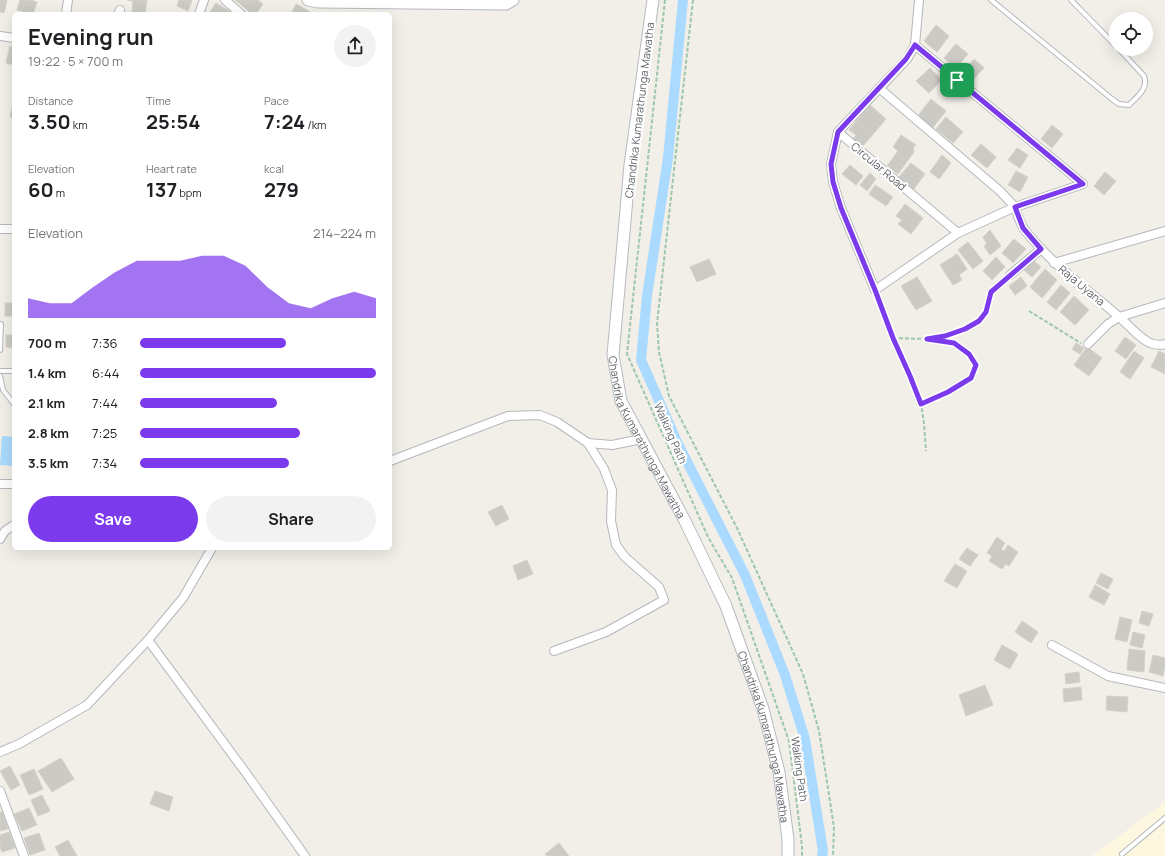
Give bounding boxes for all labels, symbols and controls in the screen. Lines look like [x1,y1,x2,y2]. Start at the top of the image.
map controls [1109,12,1153,56]
button: locate [1109,12,1153,56]
street label: Chandrika Kumarathunga Mawatha [621,21,657,199]
text: Evening run [28,22,153,52]
button: share [334,25,376,67]
text: 19:22 · 5 × 700 m [28,52,123,70]
pin [940,63,974,97]
icon: arrive [946,69,968,91]
text: Distance [28,93,73,108]
text: Time [146,93,171,108]
text: Pace [264,93,289,108]
text: 3.50 [28,108,71,135]
text: 25:54 [146,108,200,135]
text: 7:24 [264,108,305,135]
text: km [71,117,88,132]
text: /km [305,117,326,132]
street label: Circular Road [848,138,910,194]
text: Elevation [28,161,74,176]
text: Heart rate [146,161,197,176]
text: kcal [264,161,284,176]
text: 60 [28,176,54,203]
text: 137 [146,176,177,203]
text: 279 [264,176,299,203]
text: m [54,185,65,200]
text: bpm [177,185,202,200]
text: Elevation [28,224,83,242]
text: 214–224 m [313,224,376,242]
street label: Raja Uyana [1056,261,1108,309]
text: 700 m [28,334,66,352]
text: 7:36 [92,334,118,352]
street label: Chandrika Kumarathunga Mawatha [606,355,690,521]
text: 1.4 km [28,364,66,382]
text: 6:44 [92,364,119,382]
text: 2.1 km [28,394,65,412]
text: 7:44 [92,394,118,412]
street label: Walking Path [651,400,691,466]
text: 2.8 km [28,424,69,442]
text: 7:25 [92,424,117,442]
text: 3.5 km [28,454,68,472]
text: 7:34 [92,454,117,472]
button: Save [28,496,198,542]
button: Share [206,496,376,542]
street label: Chandrika Kumarathunga Mawatha [735,649,793,823]
street label: Walking Path [788,736,812,802]

